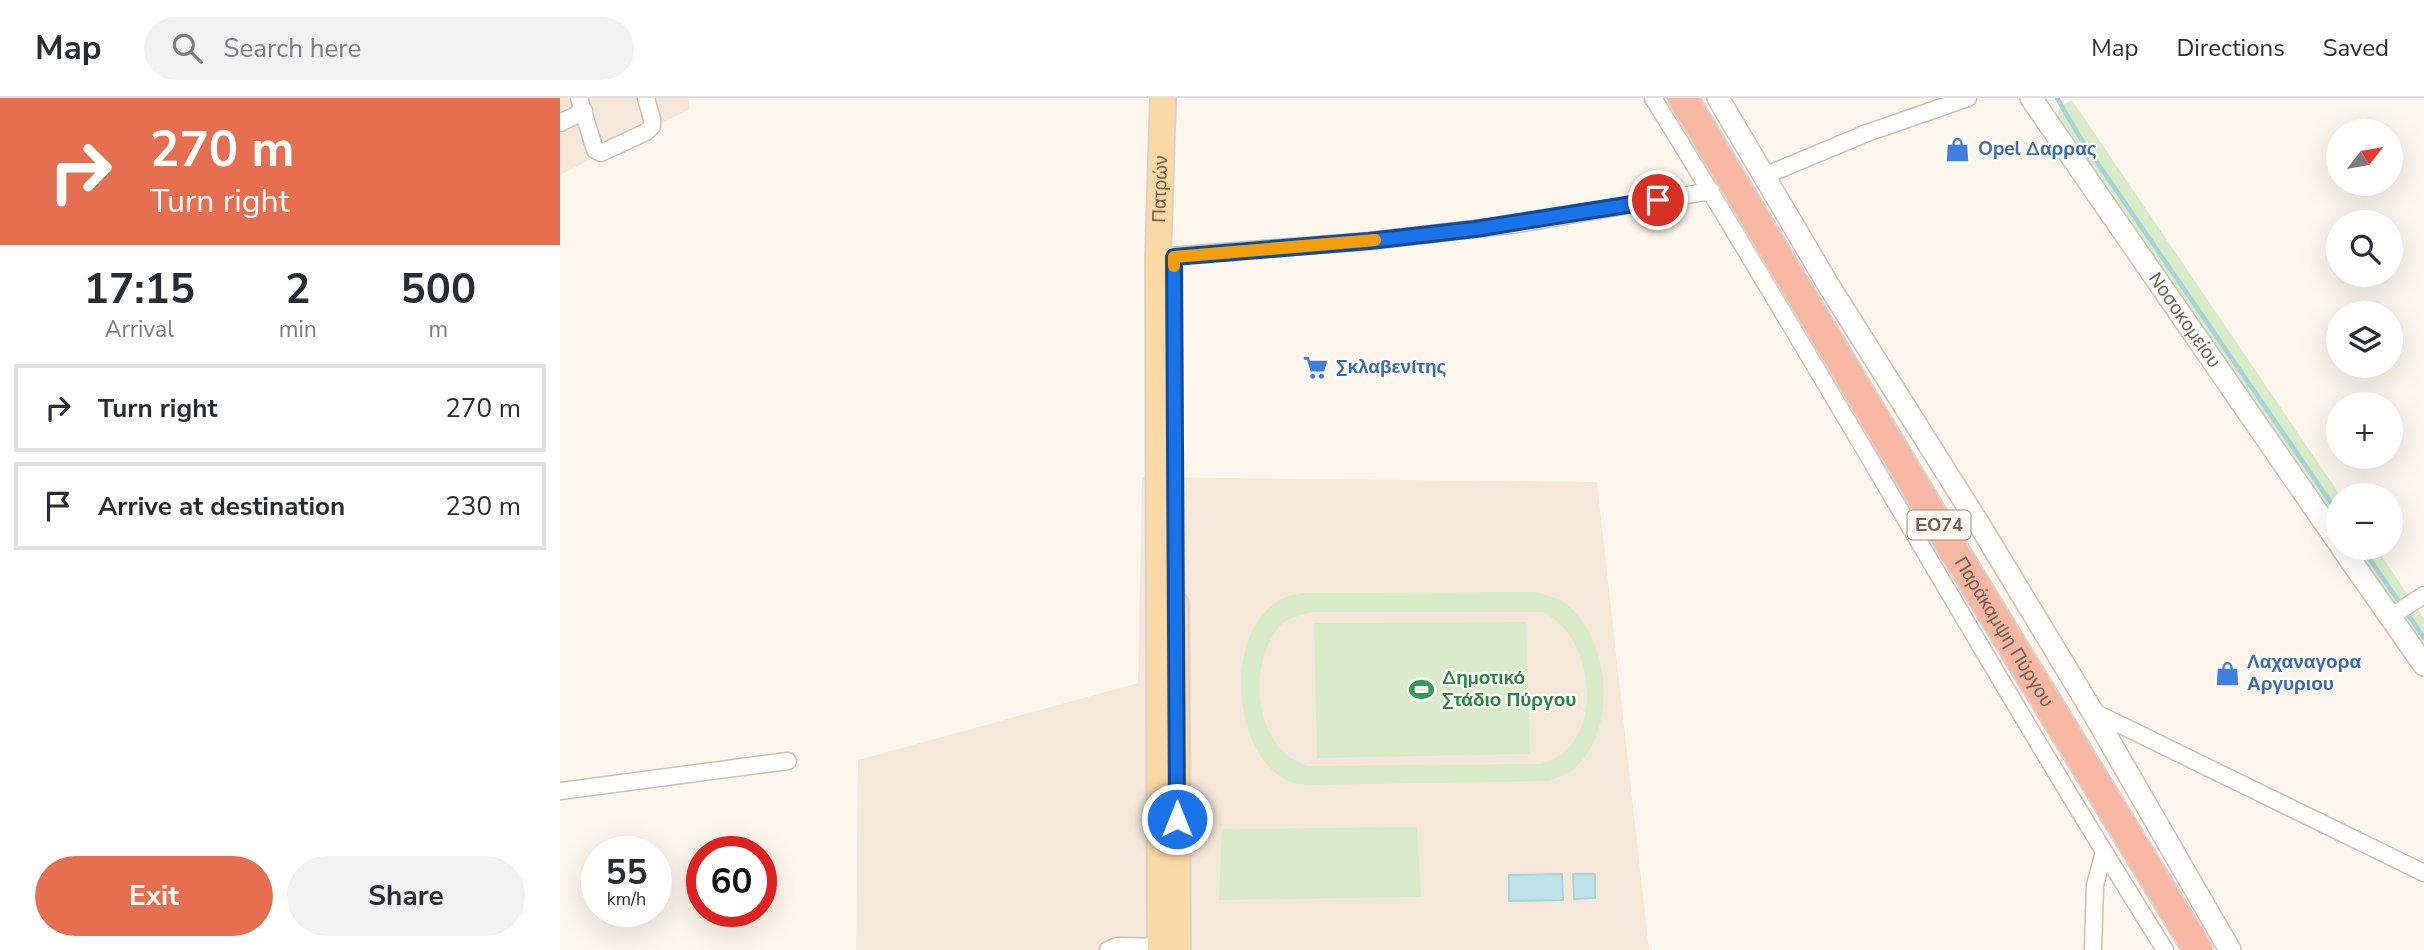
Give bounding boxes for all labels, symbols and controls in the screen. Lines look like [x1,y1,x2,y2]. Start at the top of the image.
search box [144,17,634,80]
text: Map [35,26,102,71]
icon: search [168,29,206,67]
text: Search here [224,31,361,66]
text: Map [2091,32,2138,64]
text: Directions [2176,32,2285,64]
text: Saved [2323,32,2389,64]
text: 270 m [150,116,294,183]
north arrow [2326,119,2403,196]
map controls [2326,119,2403,560]
icon: right [35,126,126,217]
shop icon: Opel Δαρρας [1944,135,1972,163]
place label: Opel Δαρρας [1978,136,2097,162]
street label: Πατρών [1146,155,1174,223]
pin [1628,170,1688,230]
text: Turn right [150,180,290,223]
icon: arrive [1639,181,1677,219]
button: search [2326,210,2403,287]
text: 17:15 [84,261,195,318]
text: 2 [285,261,310,318]
text: 500 [401,261,476,318]
street label: Νοσοκομείου [2142,267,2227,373]
button: layers [2326,301,2403,378]
text: Arrival [105,314,174,345]
text: min [279,314,317,345]
text: m [429,314,448,345]
supermarket icon: Σκλαβενίτης [1302,353,1330,381]
place label: Σκλαβενίτης [1336,354,1447,380]
icon: right [39,389,77,427]
text: Turn right [98,391,217,426]
text: 270 m [445,391,521,426]
button: + [2326,392,2403,469]
button: − [2326,483,2403,560]
icon: arrive [39,487,77,525]
text: Arrive at destination [98,489,345,524]
text: 230 m [445,489,521,524]
road number: ΕΟ74 [1908,510,1970,540]
street label: Παράκαμψη Πύργου [1948,552,2060,712]
place label: Λαχαναγορα Αργυριου [2247,649,2361,697]
shop icon: Λαχαναγορα Αργυριου [2213,659,2241,687]
place label: Δημοτικό Στάδιο Πύργου [1442,665,1576,713]
sports icon: Δημοτικό Στάδιο Πύργου [1408,675,1436,703]
position arrow [1140,782,1214,856]
speed limit sign: 60 [686,836,777,927]
text: 55 [605,849,648,896]
button: Exit [35,856,273,936]
button: Share [287,856,525,936]
text: km/h [607,887,646,911]

